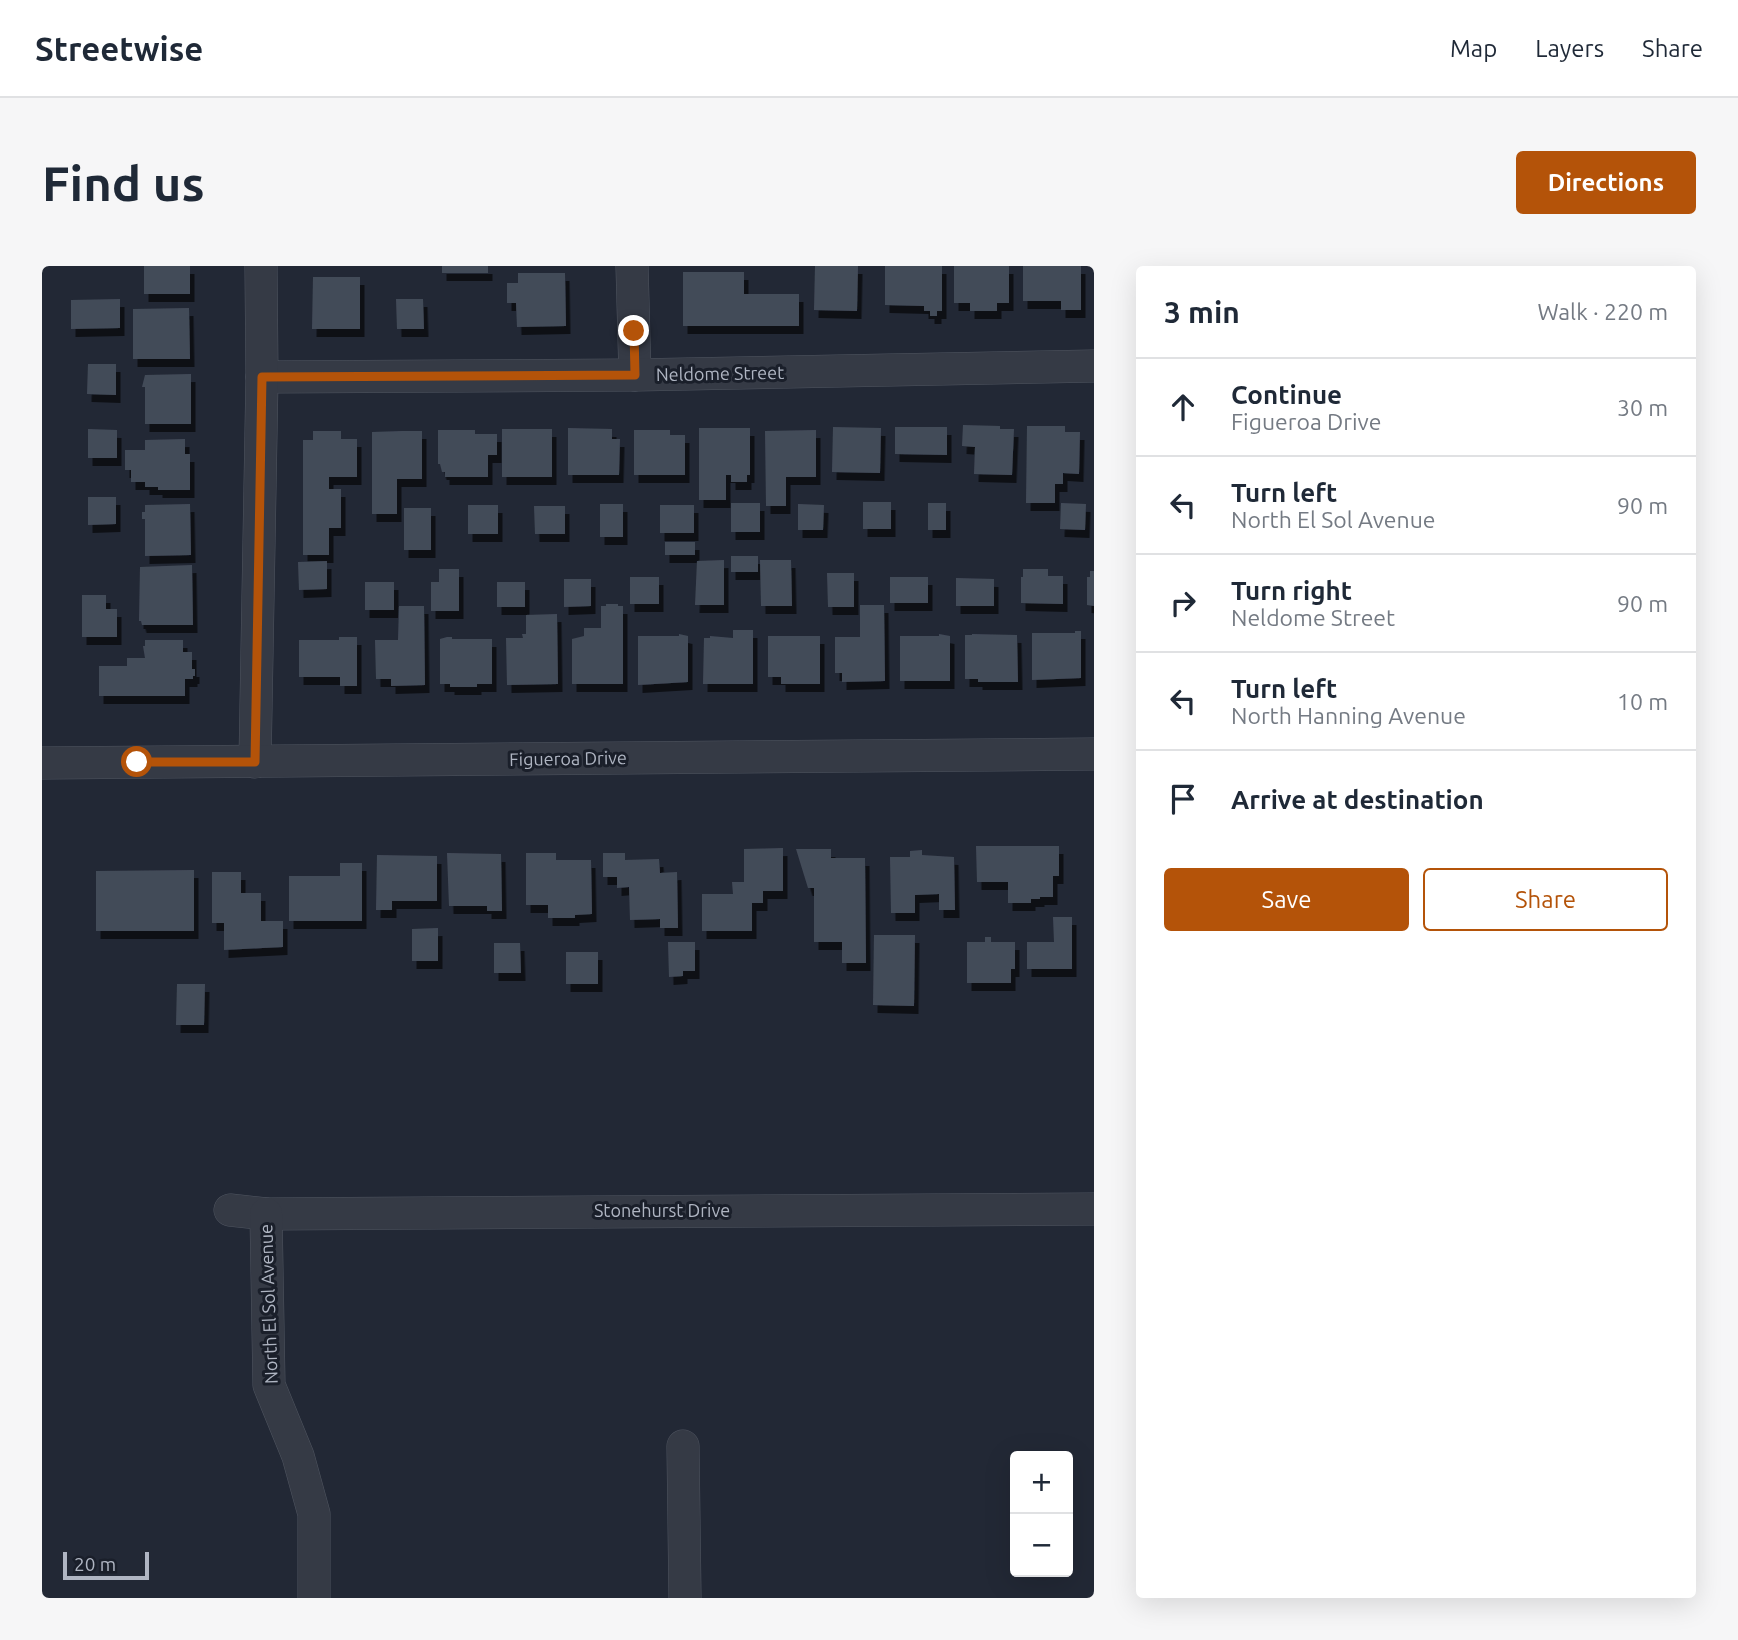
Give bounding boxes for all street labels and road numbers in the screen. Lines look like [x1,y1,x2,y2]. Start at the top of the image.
street label: Neldome Street [656,362,784,384]
street label: Figueroa Drive [509,747,627,769]
street label: Stonehurst Drive [594,1200,730,1220]
street label: North El Sol Avenue [255,1224,281,1384]

